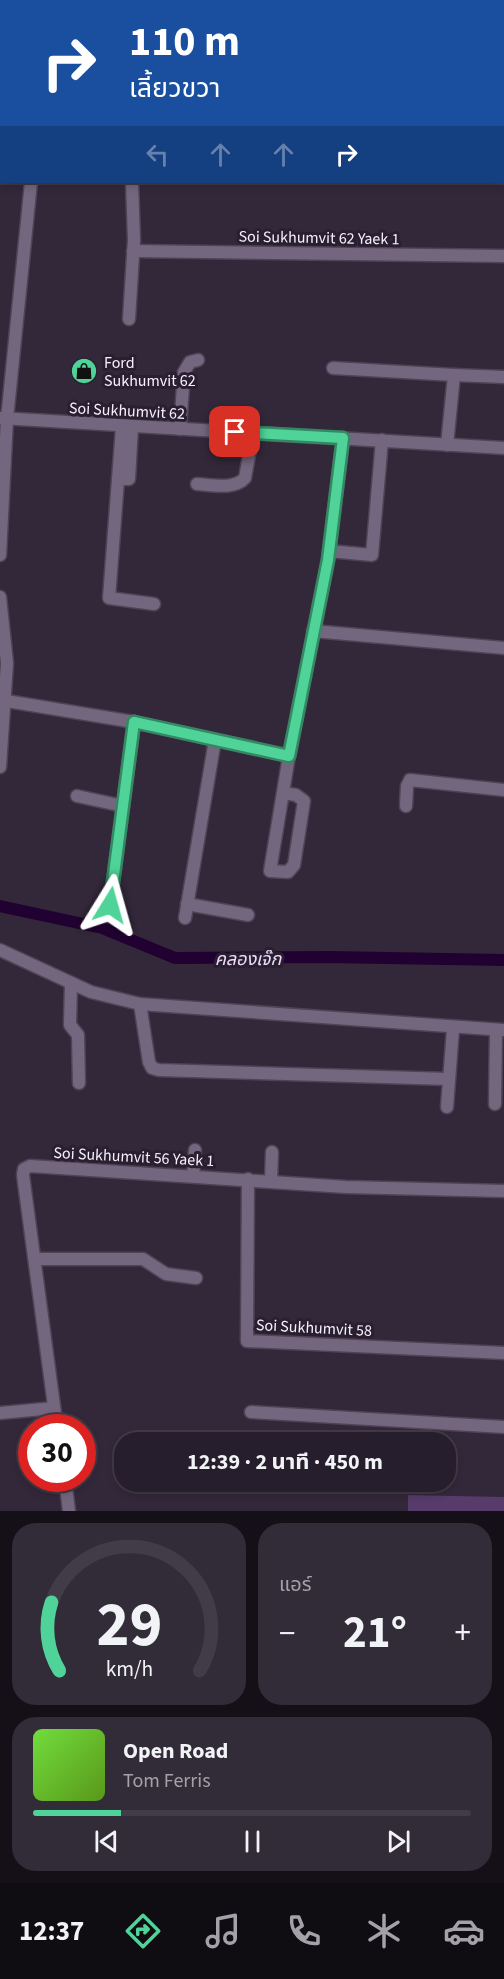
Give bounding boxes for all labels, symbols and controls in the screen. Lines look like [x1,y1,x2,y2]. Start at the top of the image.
text: 110 m [129,12,240,72]
icon: right [30,24,108,102]
text: เลี้ยวขวา [129,69,220,108]
icon: left [141,138,174,171]
icon: ahead [204,138,237,171]
icon: ahead [267,138,300,171]
icon: right [330,138,363,171]
street label: Soi Sukhumvit 62 Yaek 1 [238,226,400,250]
place label: Ford Sukhumvit 62 [104,352,196,392]
shop icon: Ford Sukhumvit 62 [69,356,99,386]
street label: Soi Sukhumvit 62 [68,397,186,425]
pin [209,406,260,457]
icon: arrive [218,415,251,448]
position arrow [78,873,142,937]
water label: คลองเจ๊ก [215,947,282,972]
street label: Soi Sukhumvit 56 Yaek 1 [53,1142,215,1172]
street label: Soi Sukhumvit 58 [255,1314,373,1342]
speed limit sign: 30 [18,1414,96,1492]
text: 12:39 · 2 นาที · 450 m [187,1446,383,1478]
text: แอร์ [279,1571,311,1599]
text: 29 [96,1581,162,1670]
text: 21° [343,1601,407,1665]
text: − [279,1610,295,1657]
text: + [455,1610,471,1657]
text: km/h [105,1654,153,1685]
text: Open Road [123,1735,228,1767]
text: Tom Ferris [123,1767,211,1795]
icon: previous [90,1825,123,1858]
icon: pause [236,1825,269,1858]
icon: next [382,1825,415,1858]
icon: directions [122,1910,164,1952]
icon: music [202,1910,244,1952]
icon: phone [283,1910,325,1952]
icon: climate [363,1910,405,1952]
icon: car [443,1910,485,1952]
text: 12:37 [19,1912,84,1951]

